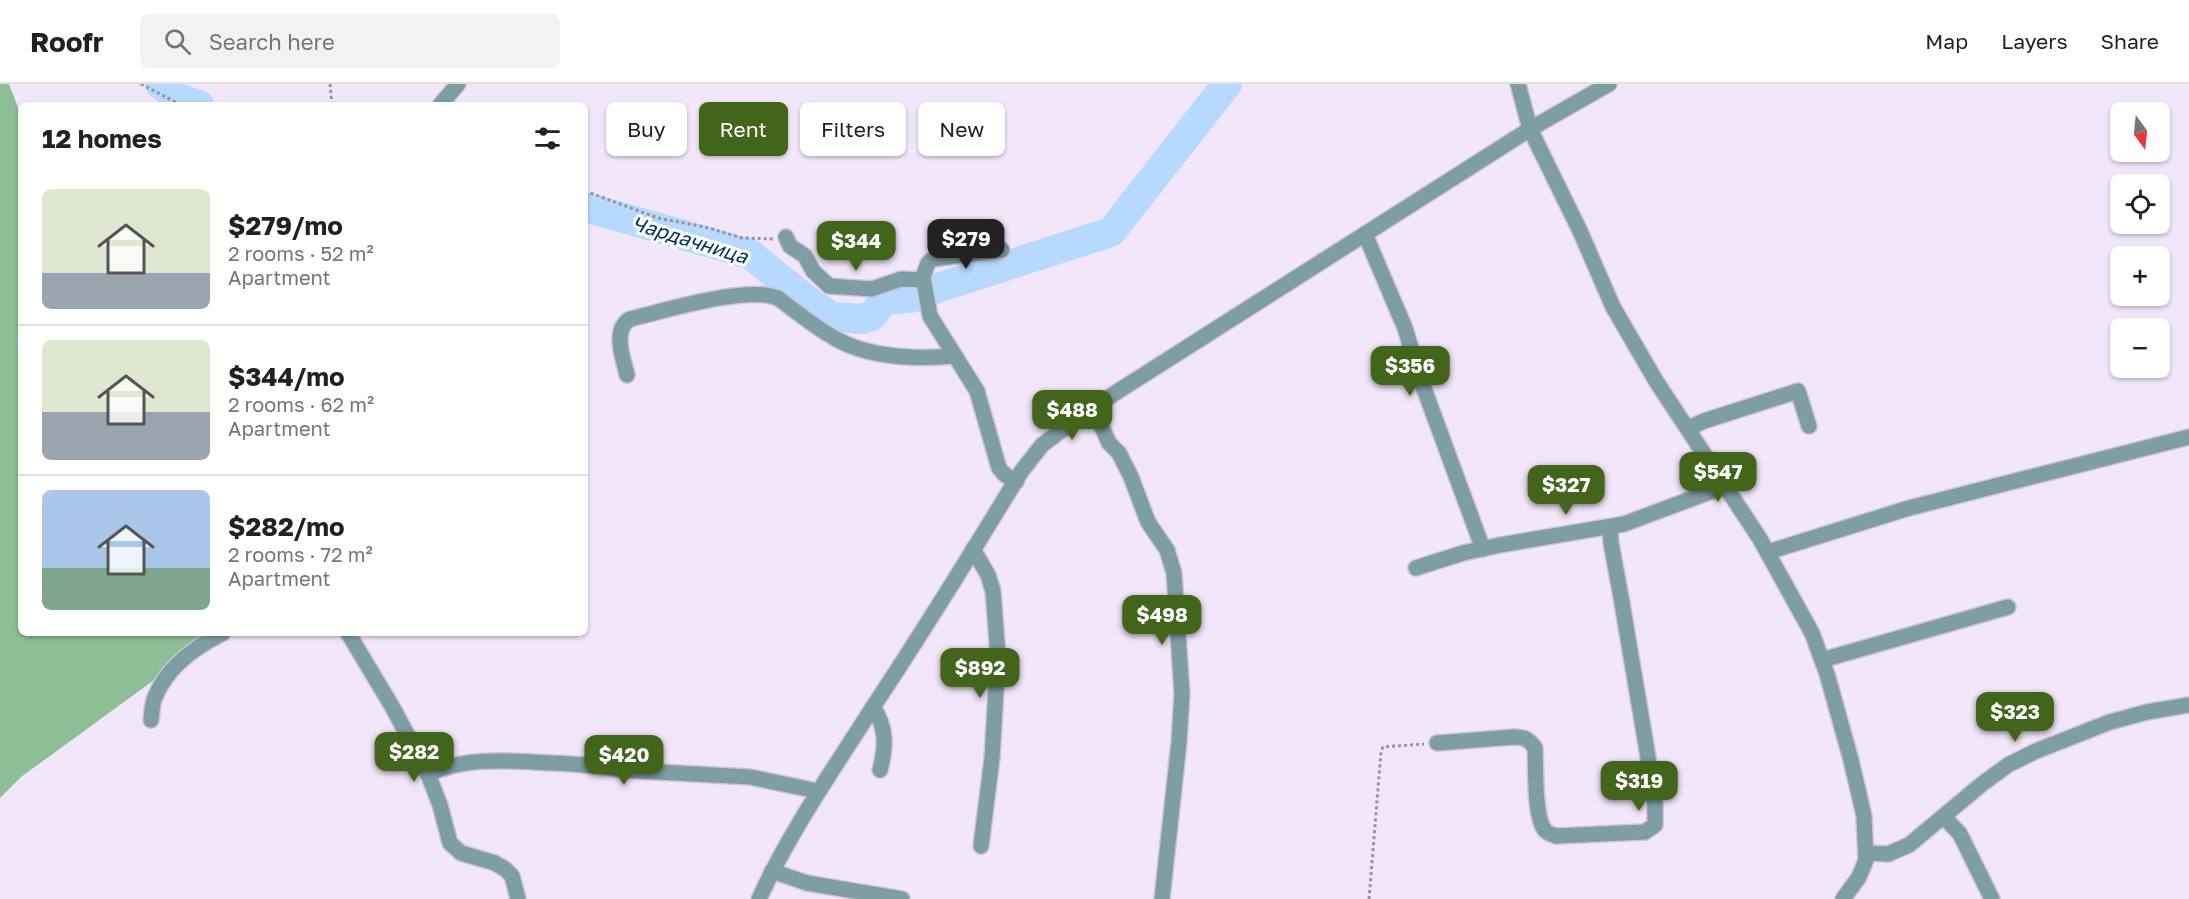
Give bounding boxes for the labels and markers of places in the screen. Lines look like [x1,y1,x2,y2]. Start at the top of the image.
pin: $279 [930,219,1002,270]
pin: $344 [820,221,892,272]
pin: $356 [1374,346,1446,397]
pin: $488 [1036,390,1108,441]
pin: $547 [1682,452,1754,503]
pin: $327 [1530,465,1602,516]
pin: $498 [1126,595,1198,646]
pin: $892 [944,648,1016,699]
pin: $323 [1979,692,2051,743]
pin: $282 [378,732,450,783]
pin: $420 [588,735,660,786]
pin: $319 [1603,761,1675,812]

